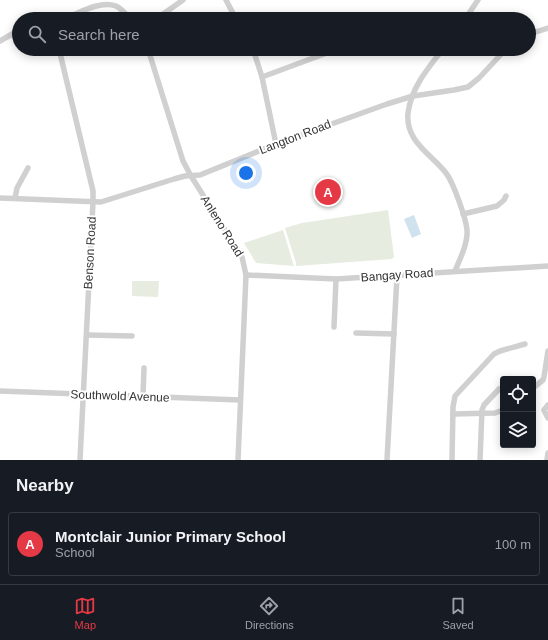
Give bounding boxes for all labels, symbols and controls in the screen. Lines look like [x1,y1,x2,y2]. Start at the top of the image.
search box [12,12,536,56]
icon: search [26,23,48,45]
text: Search here [58,26,140,43]
street label: Langton Road [257,117,333,157]
your location [236,163,256,183]
pin: A [315,177,341,207]
street label: Anleno Road [198,193,246,259]
street label: Benson Road [81,216,99,290]
street label: Bangay Road [360,265,434,285]
map controls [500,376,536,448]
button: locate [500,376,536,412]
street label: Southwold Avenue [70,387,170,405]
button: layers [500,412,536,448]
text: Nearby [16,476,74,495]
text: Montclair Junior Primary School [55,528,286,545]
text: A [25,537,35,552]
text: 100 m [495,537,531,552]
text: School [55,545,95,560]
tab: Map [74,595,96,631]
tab: Directions [245,595,294,631]
tab: Saved [442,595,474,631]

